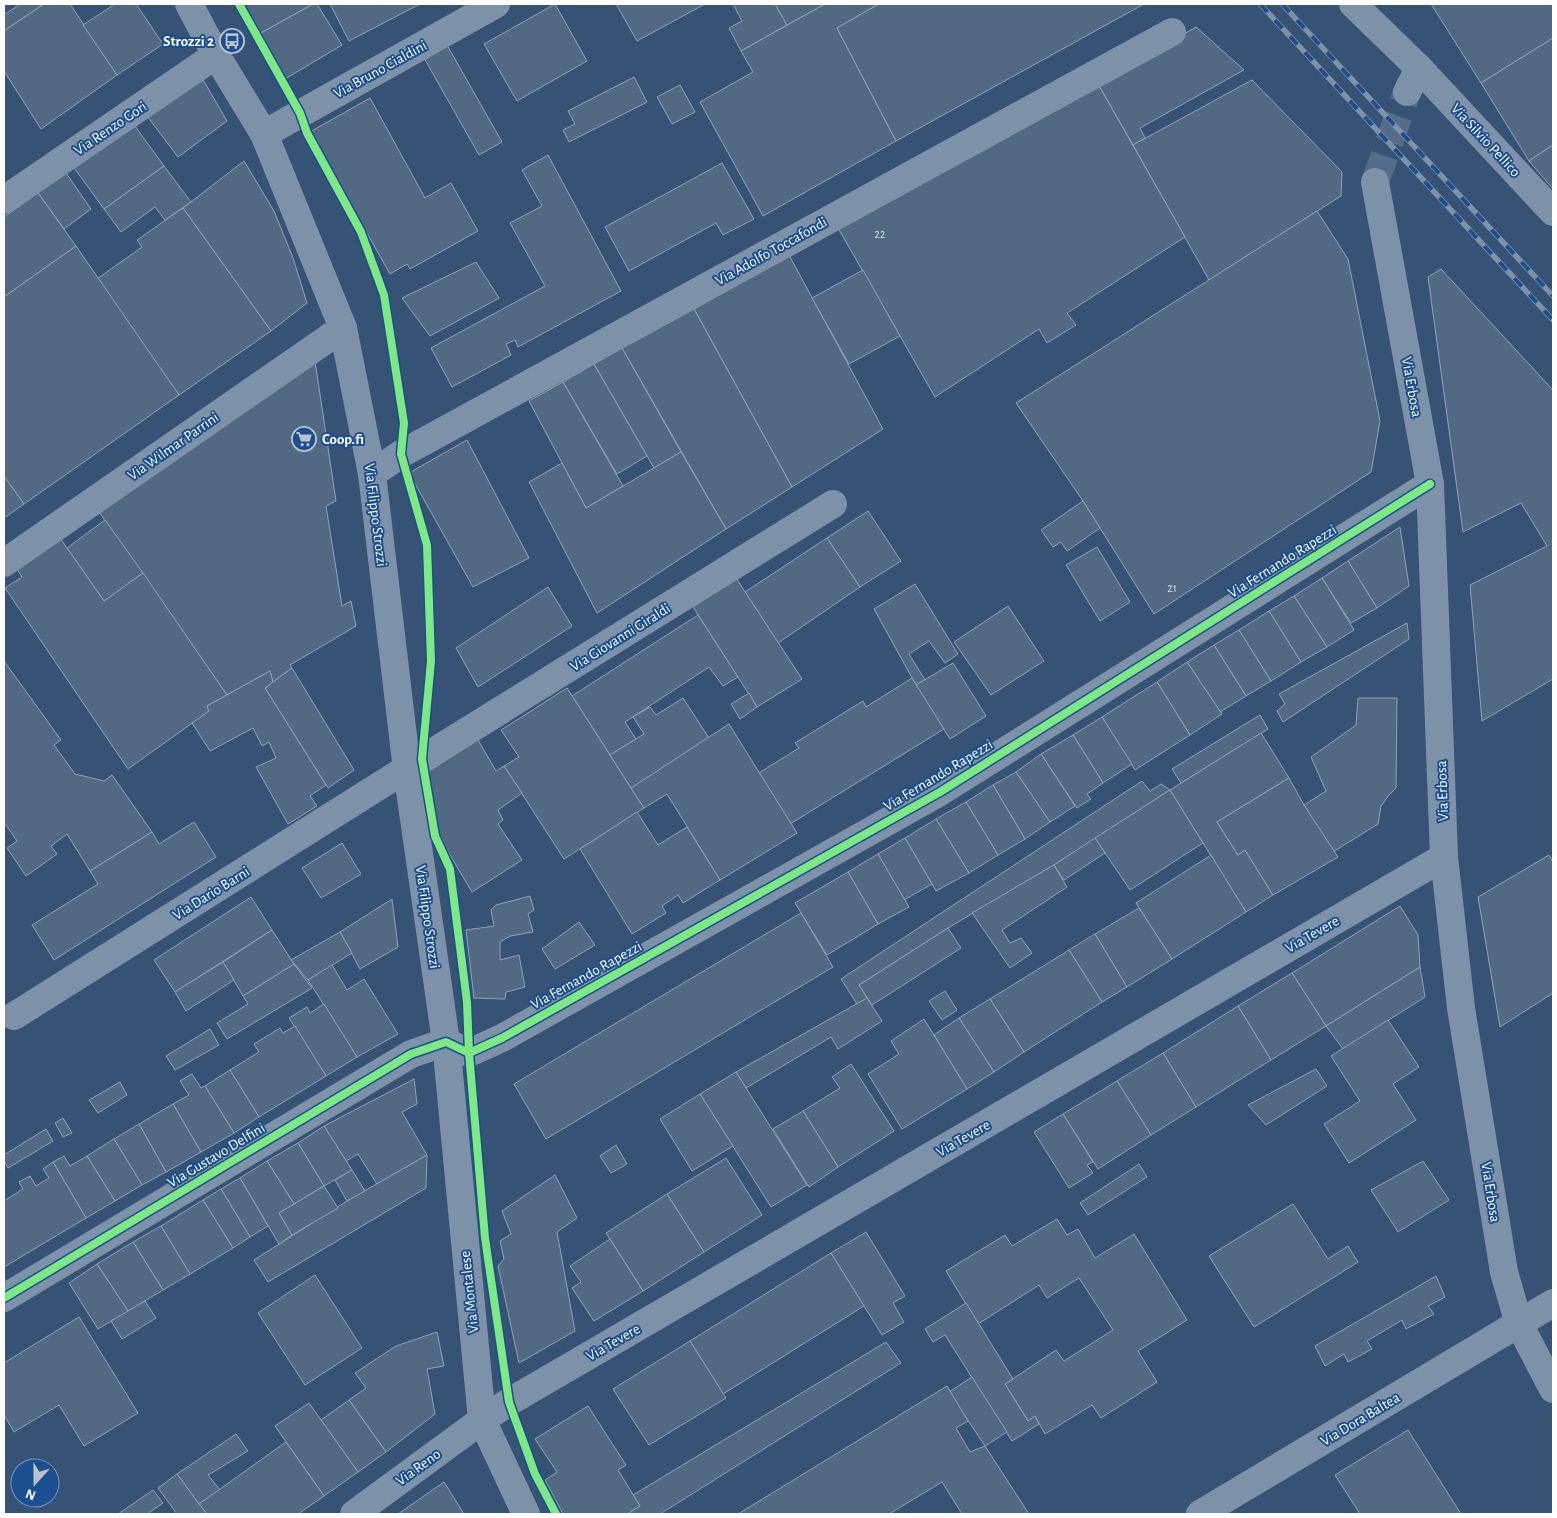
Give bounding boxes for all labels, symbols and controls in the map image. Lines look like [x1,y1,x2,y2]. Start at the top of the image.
bus stop icon: Strozzi 2 [219,28,245,54]
place label: Strozzi 2 [163,34,214,49]
street label: Via Bruno Cialdini [331,38,429,101]
street label: Via Renzo Gori [71,99,149,158]
street label: Via Silvio Pellico [1448,101,1523,180]
street label: Via Adolfo Toccafondi [713,214,830,288]
house number: 22 [875,228,886,240]
street label: Via Erbosa [1399,356,1424,418]
street label: Via Wilmar Parrini [125,410,222,483]
supermarket icon: Coop.fi [291,426,317,452]
place label: Coop.fi [322,432,364,447]
street label: Via Filippo Strozzi [362,463,389,568]
street label: Via Fernando Rapezzi [1225,522,1339,601]
house number: 21 [1167,582,1177,594]
street label: Via Giovanni Giraldi [568,601,673,674]
street label: Via Fernando Rapezzi [881,737,996,814]
street label: Via Erbosa [1434,760,1451,822]
street label: Via Dario Barni [170,864,252,923]
street label: Via Filippo Strozzi [413,865,442,970]
street label: Via Tevere [1283,913,1342,956]
street label: Via Fernando Rapezzi [528,939,644,1012]
street label: Via Tevere [934,1117,993,1160]
street label: Via Gustavo Delfini [165,1120,268,1190]
street label: Via Erbosa [1478,1161,1503,1223]
street label: Via Montalese [458,1250,481,1334]
street label: Via Tevere [584,1321,643,1364]
street label: Via Dora Baltea [1318,1390,1403,1449]
street label: Via Reno [393,1446,443,1489]
north arrow [10,1458,60,1508]
text: N [24,1486,38,1502]

